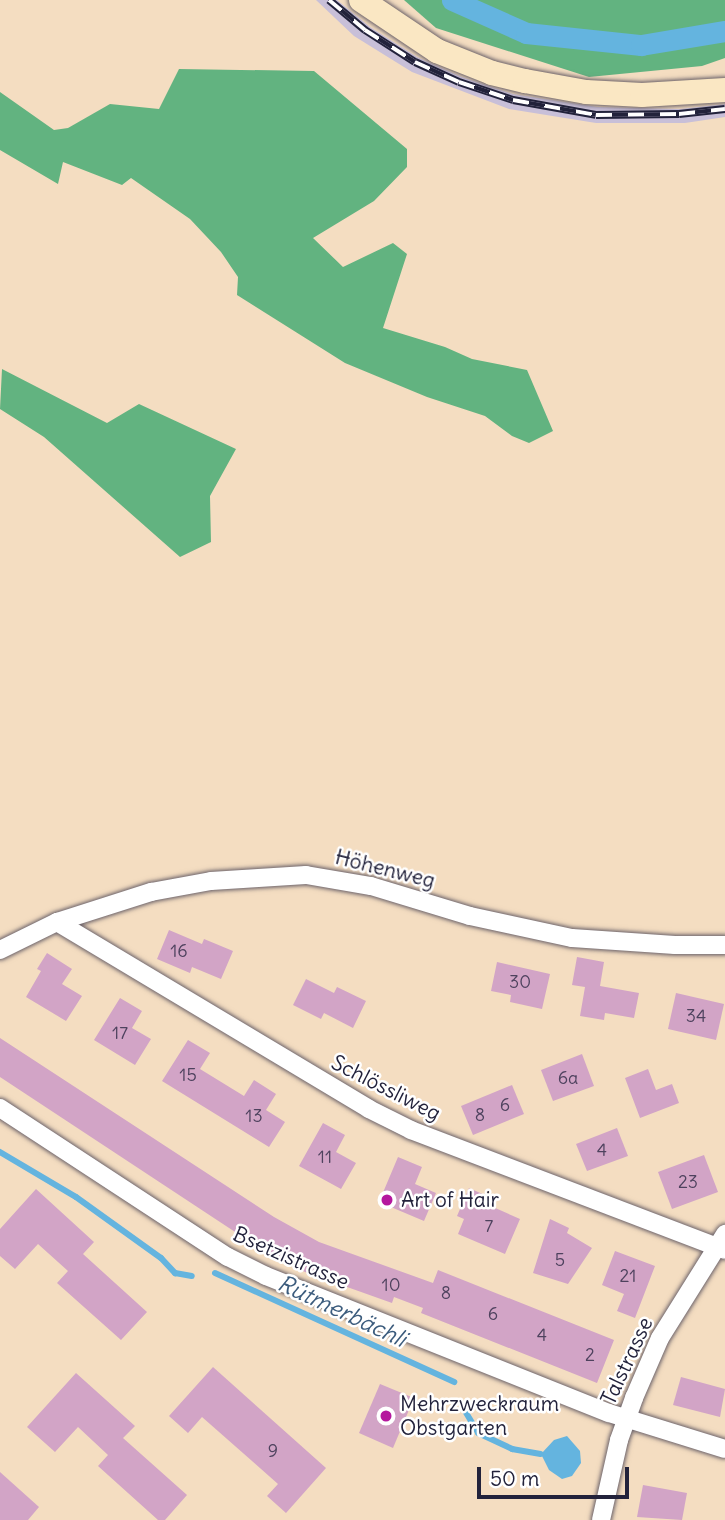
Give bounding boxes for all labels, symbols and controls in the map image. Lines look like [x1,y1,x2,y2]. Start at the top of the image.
street label: Höhenweg [333,844,437,894]
house number: 16 [170,940,188,962]
house number: 30 [509,971,531,993]
house number: 34 [686,1005,706,1027]
house number: 17 [112,1022,128,1044]
street label: Schlössliweg [327,1050,445,1126]
house number: 15 [179,1064,197,1086]
house number: 6a [558,1067,578,1089]
house number: 6 [500,1094,510,1116]
house number: 8 [475,1104,485,1126]
house number: 13 [245,1105,263,1127]
house number: 4 [597,1139,607,1161]
house number: 11 [318,1146,332,1168]
house number: 23 [678,1171,698,1193]
place label: Art of Hair [401,1187,499,1213]
marker: Art of Hair [379,1192,395,1208]
house number: 7 [485,1215,493,1237]
street label: Bsetzistrasse [229,1221,353,1295]
house number: 5 [555,1249,565,1271]
house number: 21 [619,1265,637,1287]
water label: Rütmerbächli [273,1269,411,1353]
house number: 10 [382,1274,400,1296]
house number: 8 [441,1282,451,1304]
house number: 6 [488,1303,498,1325]
street label: Talstrasse [596,1313,658,1409]
house number: 4 [537,1324,547,1346]
house number: 2 [585,1344,595,1366]
place label: Mehrzweckraum Obstgarten [400,1391,559,1441]
marker: Mehrzweckraum Obstgarten [378,1408,394,1424]
house number: 9 [268,1440,278,1462]
scale bar [480,1454,632,1498]
text: 50 m [490,1465,539,1492]

